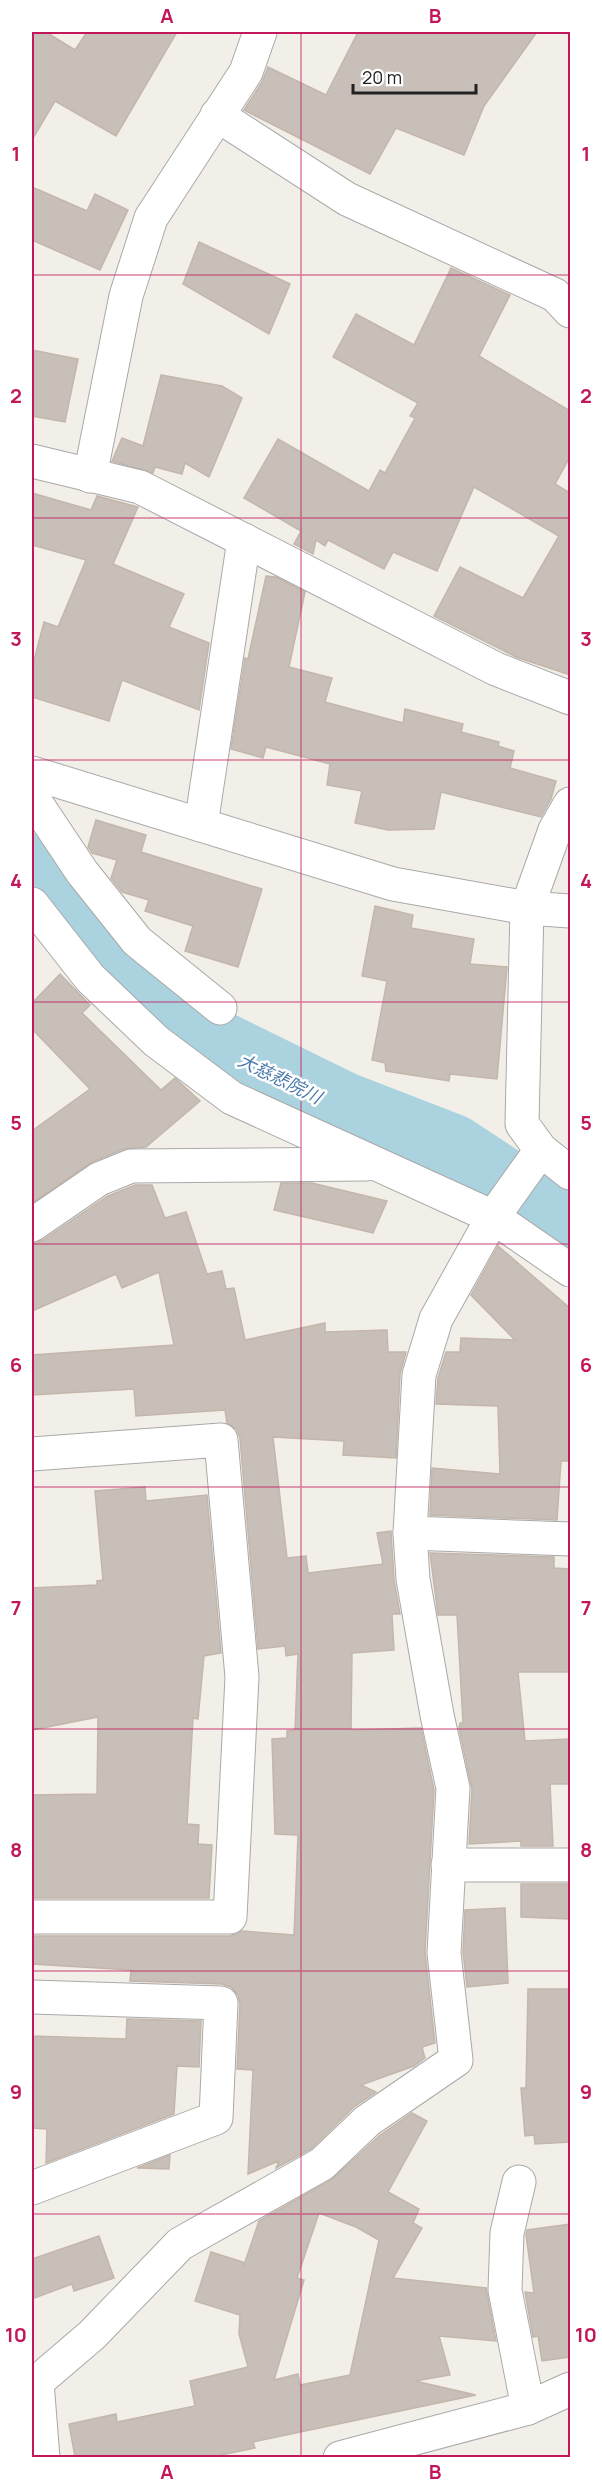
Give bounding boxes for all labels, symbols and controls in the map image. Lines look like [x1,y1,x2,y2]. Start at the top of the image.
text: A [160,2,174,29]
text: B [429,2,442,29]
scale bar [353,57,476,95]
text: 20 m [362,65,402,89]
text: 1 [12,140,20,167]
text: 1 [582,140,590,167]
text: 2 [10,382,22,409]
text: 2 [580,382,592,409]
text: 3 [10,625,22,652]
text: 3 [580,625,592,652]
text: 4 [10,867,22,894]
text: 4 [580,867,592,894]
water label: 大慈悲院川 [234,1047,328,1109]
text: 5 [10,1109,22,1136]
text: 5 [580,1109,592,1136]
text: 6 [10,1351,22,1378]
text: 6 [580,1351,592,1378]
text: 7 [11,1594,21,1621]
text: 7 [581,1594,591,1621]
text: 8 [10,1836,22,1863]
text: 8 [580,1836,592,1863]
text: 9 [10,2078,22,2105]
text: 9 [580,2078,592,2105]
text: 10 [5,2321,27,2348]
text: 10 [575,2321,597,2348]
text: A [160,2458,174,2485]
text: B [429,2458,442,2485]

